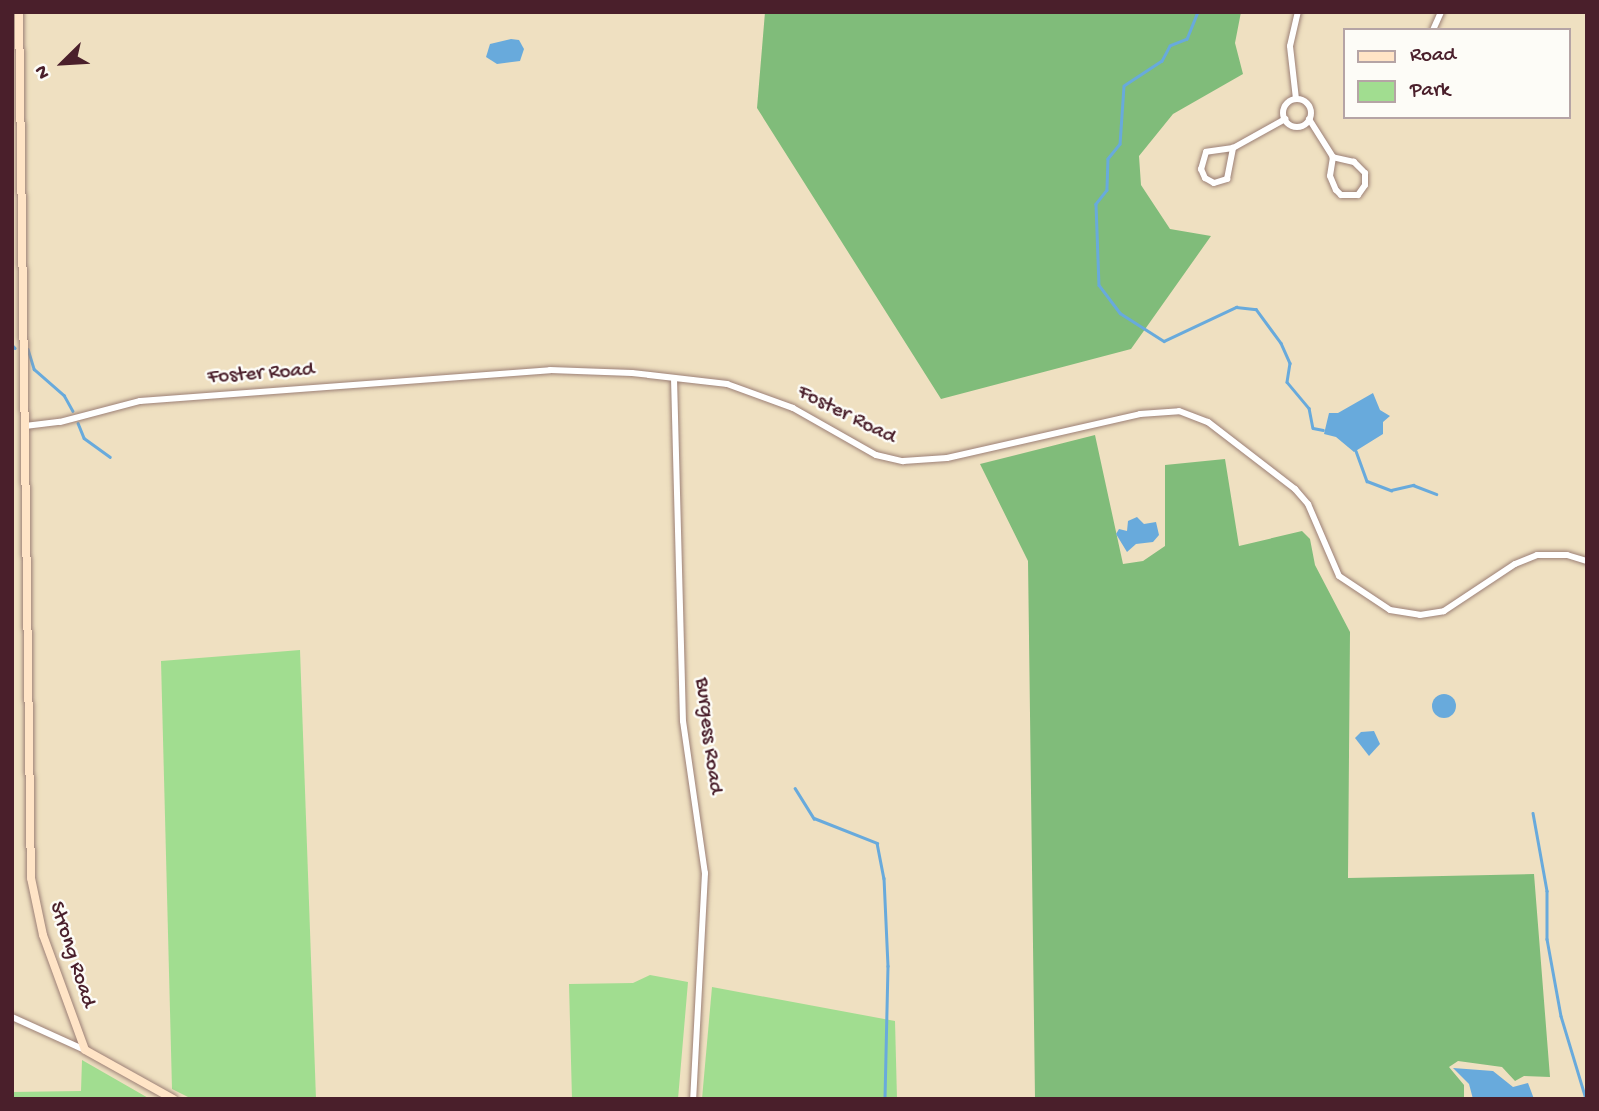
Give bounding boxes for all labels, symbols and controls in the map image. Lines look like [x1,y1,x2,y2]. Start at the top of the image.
north arrow [28,28,98,98]
legend [1344,28,1571,119]
text: Road [1410,44,1456,69]
text: N [30,61,56,82]
text: Park [1410,79,1450,104]
street label: Foster Road [207,359,315,391]
street label: Foster Road [793,380,899,452]
street label: Burgess Road [687,676,727,796]
street label: Strong Road [42,899,100,1011]

